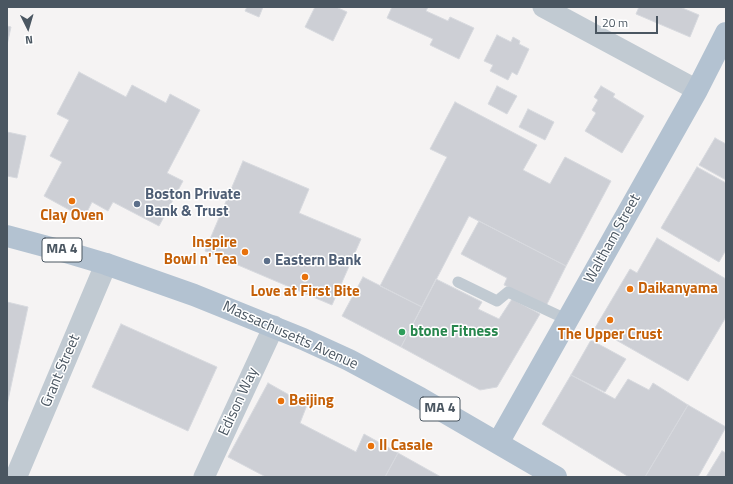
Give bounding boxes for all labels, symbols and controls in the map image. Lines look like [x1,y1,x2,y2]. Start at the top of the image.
north arrow [8,8,48,48]
scale bar [597,8,660,34]
text: 20 m [602,13,628,32]
text: N [25,32,34,48]
place label: Boston Private Bank & Trust [145,186,241,221]
street label: Waltham Street [581,191,645,287]
marker: Clay Oven [67,196,77,206]
marker: Boston Private Bank & Trust [132,199,142,209]
place label: Clay Oven [40,207,104,225]
place label: Inspire Bowl n' Tea [164,234,237,269]
road number: MA 4 [42,238,82,262]
marker: Inspire Bowl n' Tea [240,247,250,257]
place label: Eastern Bank [275,252,361,270]
marker: Eastern Bank [262,256,272,266]
marker: Love at First Bite [300,272,310,282]
place label: Daikanyama [638,280,718,298]
place label: Love at First Bite [250,283,360,301]
marker: Daikanyama [625,284,635,294]
street label: Massachusetts Avenue [219,298,361,374]
marker: The Upper Crust [605,315,615,325]
place label: btone Fitness [410,323,498,341]
place label: The Upper Crust [558,326,662,344]
marker: btone Fitness [397,327,407,337]
street label: Grant Street [38,332,84,410]
street label: Edison Way [215,365,263,439]
place label: Beijing [289,392,334,410]
marker: Beijing [276,396,286,406]
road number: MA 4 [420,397,460,421]
place label: Il Casale [379,437,433,455]
marker: Il Casale [366,441,376,451]

